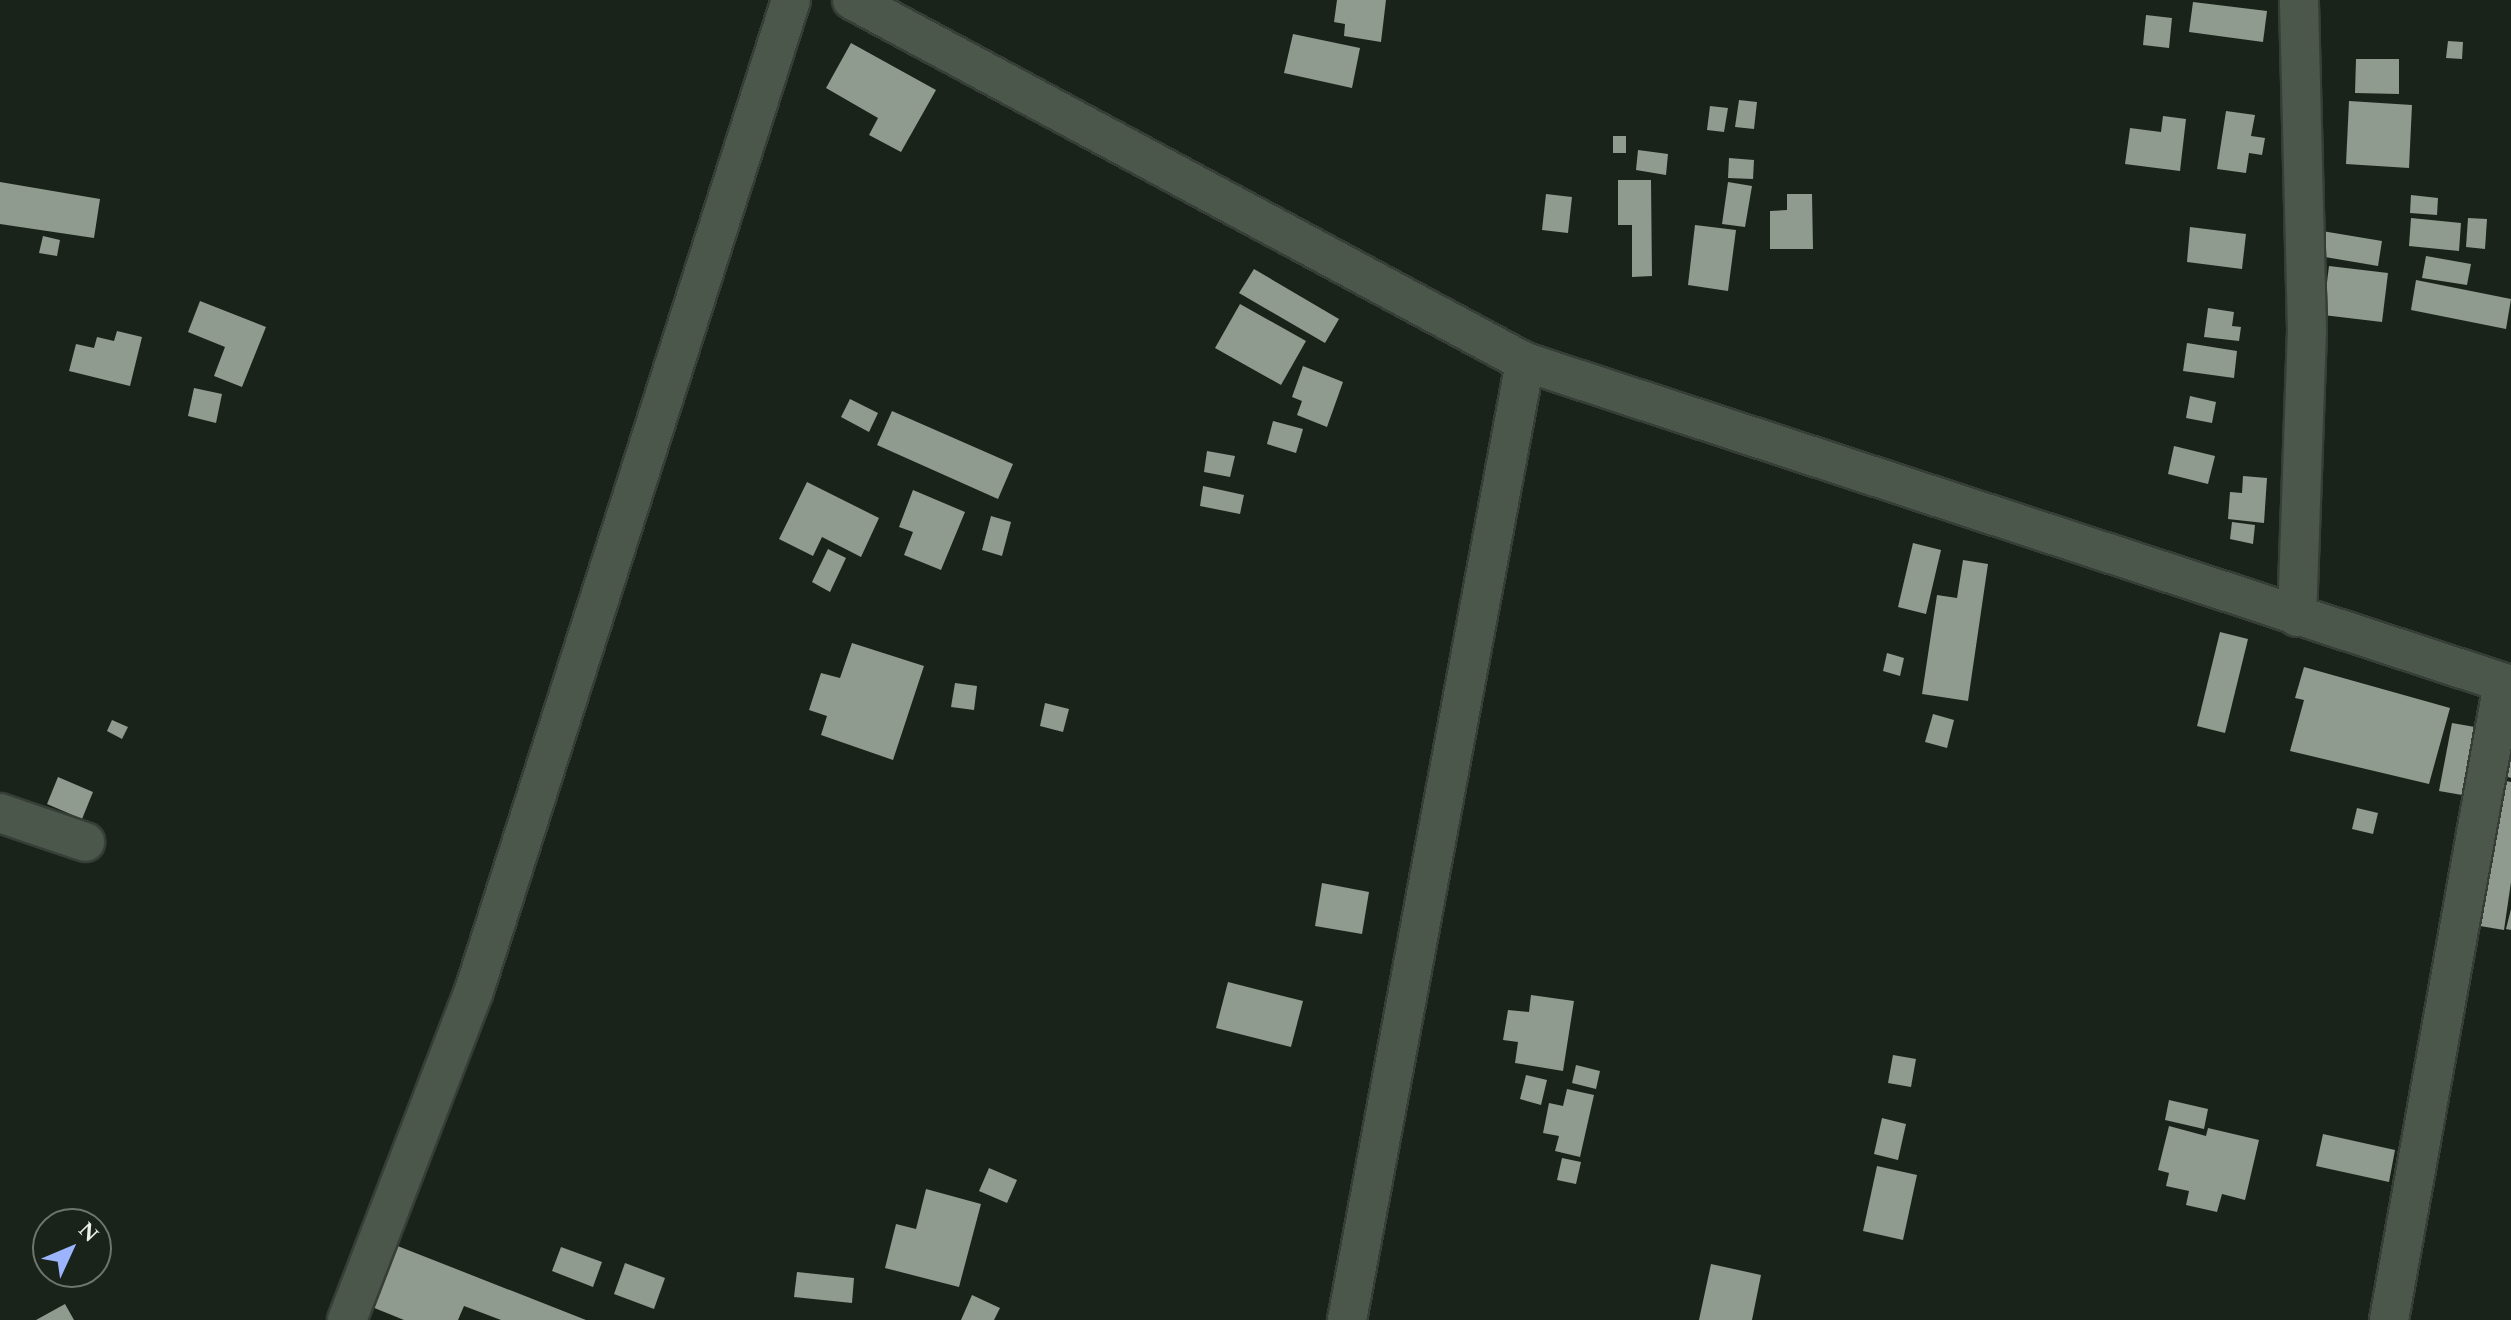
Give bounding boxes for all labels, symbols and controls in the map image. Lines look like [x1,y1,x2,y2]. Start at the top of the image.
north arrow [32,1208,112,1288]
text: N [70,1214,106,1250]

